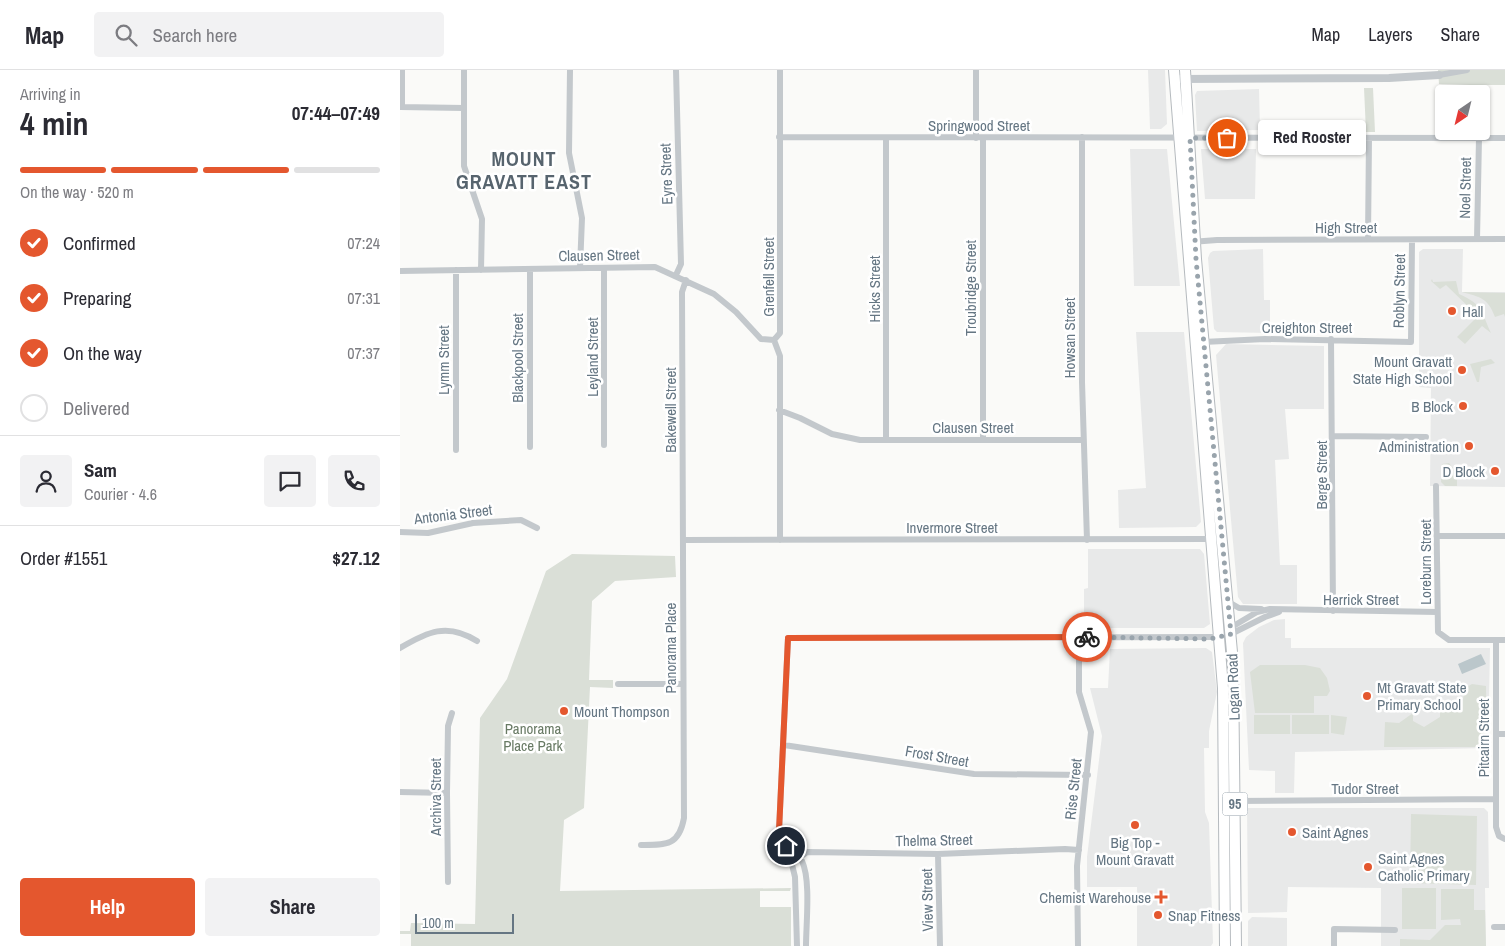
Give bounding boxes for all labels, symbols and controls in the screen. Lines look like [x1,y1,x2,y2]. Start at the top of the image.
search box [94,12,444,57]
text: Map [25,19,64,51]
icon: search [112,21,140,49]
text: Search here [152,22,237,48]
text: Map [1312,22,1340,47]
text: Layers [1368,22,1413,47]
text: Share [1441,22,1480,47]
text: Arriving in [20,83,81,105]
north arrow [1435,85,1490,140]
map controls [1435,85,1490,140]
text: 07:44–07:49 [292,100,380,126]
text: 4 min [20,102,89,145]
street label: Springwood Street [928,115,1031,136]
pin [1206,117,1248,159]
callout: Red Rooster [1257,120,1364,156]
icon: bag [1213,124,1241,152]
text: Red Rooster [1273,126,1351,148]
street label: Eyre Street [654,142,678,205]
district label: MOUNT GRAVATT EAST [456,145,592,195]
street label: Noel Street [1454,156,1476,219]
text: On the way · 520 m [20,181,134,203]
street label: High Street [1315,217,1378,238]
icon: check [20,229,48,257]
text: Confirmed [63,230,136,256]
text: 07:24 [347,232,380,254]
street label: Grenfell Street [758,237,779,317]
street label: Troubridge Street [960,239,981,336]
street label: Clausen Street [558,244,640,266]
street label: Roblyn Street [1388,253,1410,328]
street label: Hicks Street [864,255,885,323]
icon: check [20,284,48,312]
text: Preparing [63,285,131,311]
text: 07:31 [347,287,380,309]
street label: Howsan Street [1059,297,1080,378]
place label: Hall [1462,301,1483,322]
marker: Hall [1446,305,1458,317]
street label: Blackpool Street [507,313,528,403]
street label: Leyland Street [582,317,603,397]
street label: Creighton Street [1262,317,1353,338]
street label: Lymm Street [433,325,454,395]
icon: check [20,339,48,367]
text: On the way [63,340,142,366]
text: 07:37 [347,342,380,364]
place label: Mount Gravatt State High School [1353,351,1453,389]
marker: Mount Gravatt State High School [1456,364,1468,376]
street label: Bakewell Street [660,367,681,453]
text: Delivered [63,395,130,421]
place label: B Block [1411,396,1454,417]
marker: B Block [1457,400,1469,412]
street label: Clausen Street [932,417,1014,438]
place label: Administration [1378,436,1459,457]
street label: Berge Street [1311,440,1332,510]
marker: Administration [1463,440,1475,452]
button: person [20,455,72,507]
button: chat [264,455,316,507]
button: phone [328,455,380,507]
text: Sam [84,457,117,483]
place label: D Block [1443,461,1486,482]
marker: D Block [1489,465,1501,477]
text: Courier · 4.6 [84,483,157,505]
street label: Antonia Street [412,499,494,529]
street label: Invermore Street [906,517,998,538]
street label: Loreburn Street [1415,519,1436,605]
text: Order #1551 [20,545,107,571]
text: $27.12 [332,545,380,571]
street label: Herrick Street [1323,589,1400,610]
street label: Panorama Place [660,602,681,693]
courier [1062,612,1112,662]
icon: bike [1073,623,1101,651]
street label: Logan Road [1221,653,1245,721]
place label: Mt Gravatt State Primary School [1377,677,1467,715]
marker: Mt Gravatt State Primary School [1361,690,1373,702]
street label: Pitcairn Street [1473,698,1494,777]
place label: Mount Thompson [574,701,670,722]
marker: Mount Thompson [558,705,570,717]
park label: Panorama Place Park [503,718,564,756]
street label: Frost Street [904,740,971,772]
street label: Archiva Street [425,757,446,837]
street label: Rise Street [1059,757,1087,821]
street label: Tudor Street [1331,778,1399,799]
road number: 95 [1222,792,1248,816]
marker: Big Top - Mount Gravatt [1129,819,1141,831]
place label: Saint Agnes [1302,822,1368,843]
pin [765,825,807,867]
marker: Saint Agnes [1286,826,1298,838]
street label: Thelma Street [895,829,973,851]
icon: home [772,832,800,860]
place label: Big Top - Mount Gravatt [1096,832,1175,870]
place label: Saint Agnes Catholic Primary [1378,848,1470,886]
marker: Saint Agnes Catholic Primary [1362,861,1374,873]
street label: View Street [916,868,938,932]
button: Help [20,878,195,936]
button: Share [205,878,380,936]
place label: Chemist Warehouse [1039,887,1151,908]
marker: Chemist Warehouse [1155,891,1167,903]
place label: Snap Fitness [1168,905,1240,926]
marker: Snap Fitness [1152,909,1164,921]
scale bar [415,911,514,934]
text: 100 m [422,914,454,932]

